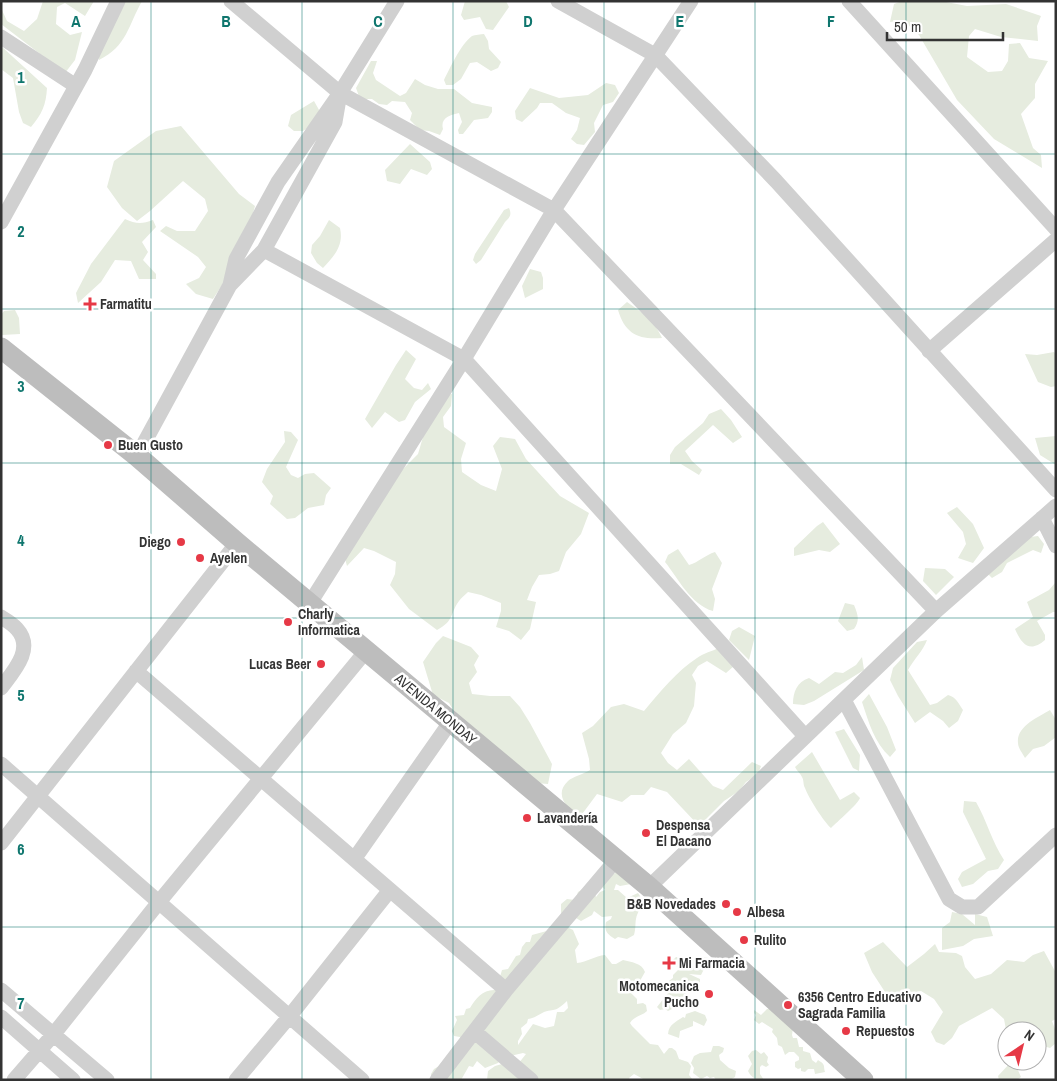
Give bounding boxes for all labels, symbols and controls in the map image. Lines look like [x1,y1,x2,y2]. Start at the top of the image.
text: A [71,10,81,32]
text: B [221,10,231,32]
text: C [373,10,383,32]
text: D [523,10,533,32]
text: E [676,10,685,32]
text: F [827,10,835,32]
scale bar [887,10,1003,42]
text: 50 m [894,16,921,37]
text: 1 [17,66,25,88]
text: 2 [17,220,25,242]
place label: Farmatitu [100,295,152,313]
marker: Farmatitu [84,298,96,310]
text: 3 [17,375,25,397]
place label: Buen Gusto [118,436,183,454]
marker: Buen Gusto [102,439,114,451]
text: 4 [17,529,25,551]
place label: Diego [139,533,171,551]
marker: Diego [175,536,187,548]
place label: Ayelen [210,549,247,567]
marker: Ayelen [194,552,206,564]
place label: Charly Informatica [298,605,360,639]
marker: Charly Informatica [282,616,294,628]
place label: Lucas Beer [249,655,312,673]
marker: Lucas Beer [315,658,327,670]
street label: AVENIDA MONDAY [391,669,481,749]
text: 5 [17,684,25,706]
place label: Lavandería [537,809,598,827]
marker: Lavandería [521,812,533,824]
place label: Despensa El Dacano [656,816,712,850]
marker: Despensa El Dacano [640,827,652,839]
text: 6 [17,838,25,860]
place label: B&B Novedades [627,895,716,913]
marker: B&B Novedades [720,898,732,910]
place label: Albesa [747,903,785,921]
marker: Albesa [731,906,743,918]
place label: Rulito [754,931,787,949]
marker: Rulito [738,934,750,946]
place label: Mi Farmacia [679,954,745,972]
marker: Mi Farmacia [663,957,675,969]
place label: Motomecanica Pucho [619,977,700,1011]
marker: Motomecanica Pucho [703,988,715,1000]
place label: 6356 Centro Educativo Sagrada Familia [798,988,922,1022]
text: 7 [17,992,25,1014]
marker: 6356 Centro Educativo Sagrada Familia [782,999,794,1011]
north arrow [997,1021,1047,1071]
place label: Repuestos [856,1022,915,1040]
marker: Repuestos [840,1025,852,1037]
text: N [1021,1026,1038,1045]

